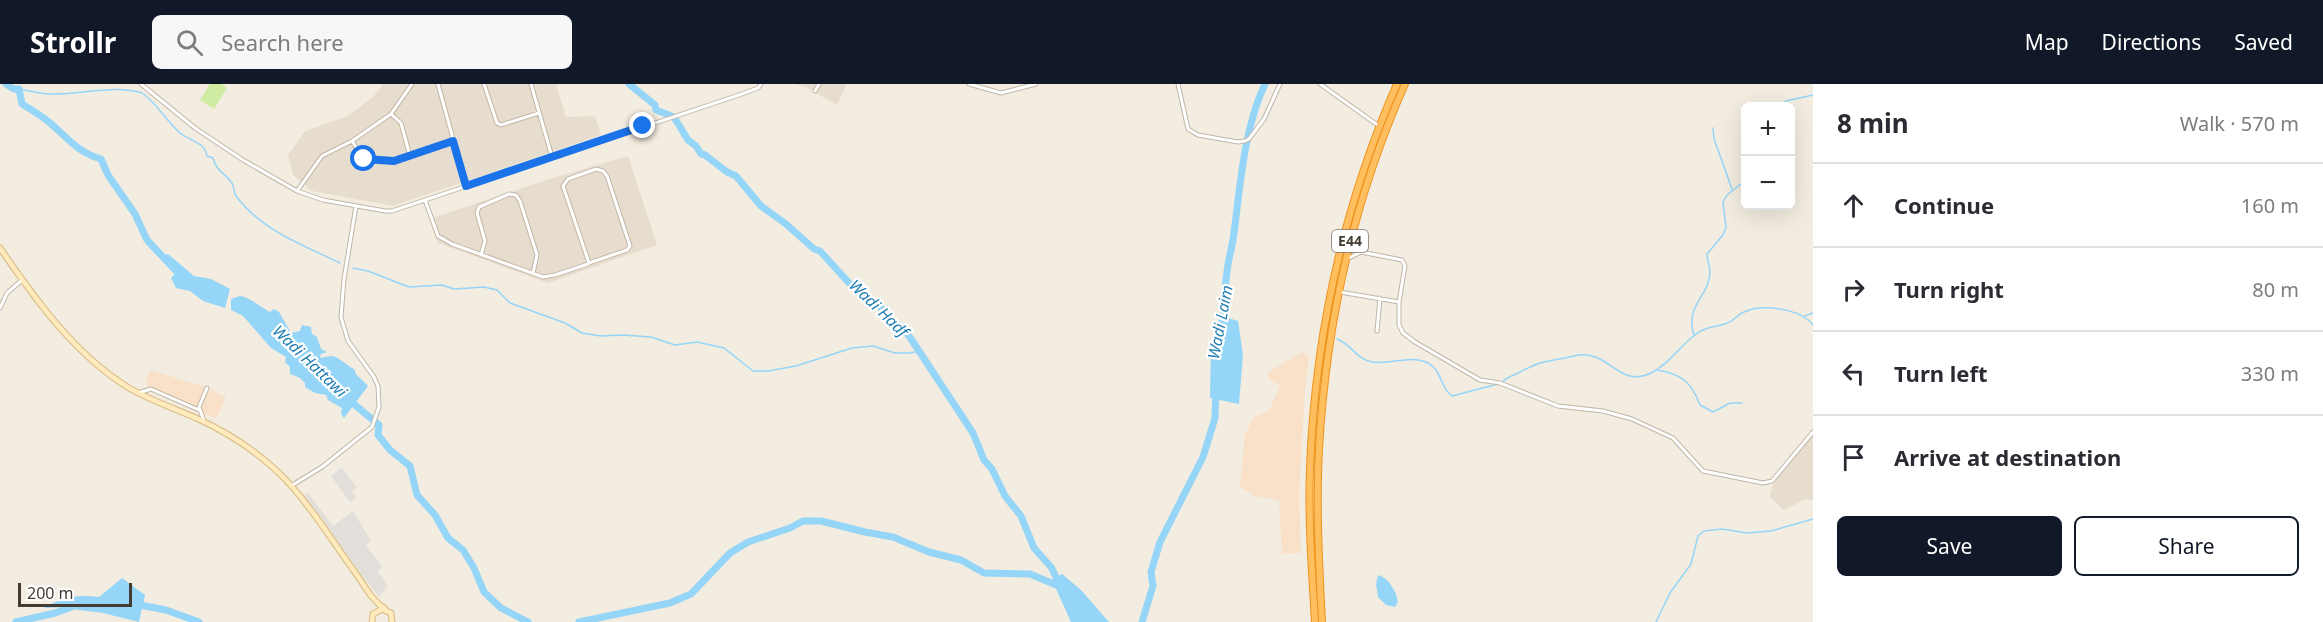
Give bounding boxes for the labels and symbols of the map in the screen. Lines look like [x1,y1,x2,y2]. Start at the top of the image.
route end [629,112,655,138]
route start [350,145,376,171]
road number: E44 [1332,230,1368,252]
water label: Wadi Hadf [845,274,915,344]
water label: Wadi Laim [1202,283,1238,361]
water label: Wadi Hattawi [268,320,353,403]
scale bar [18,580,132,608]

